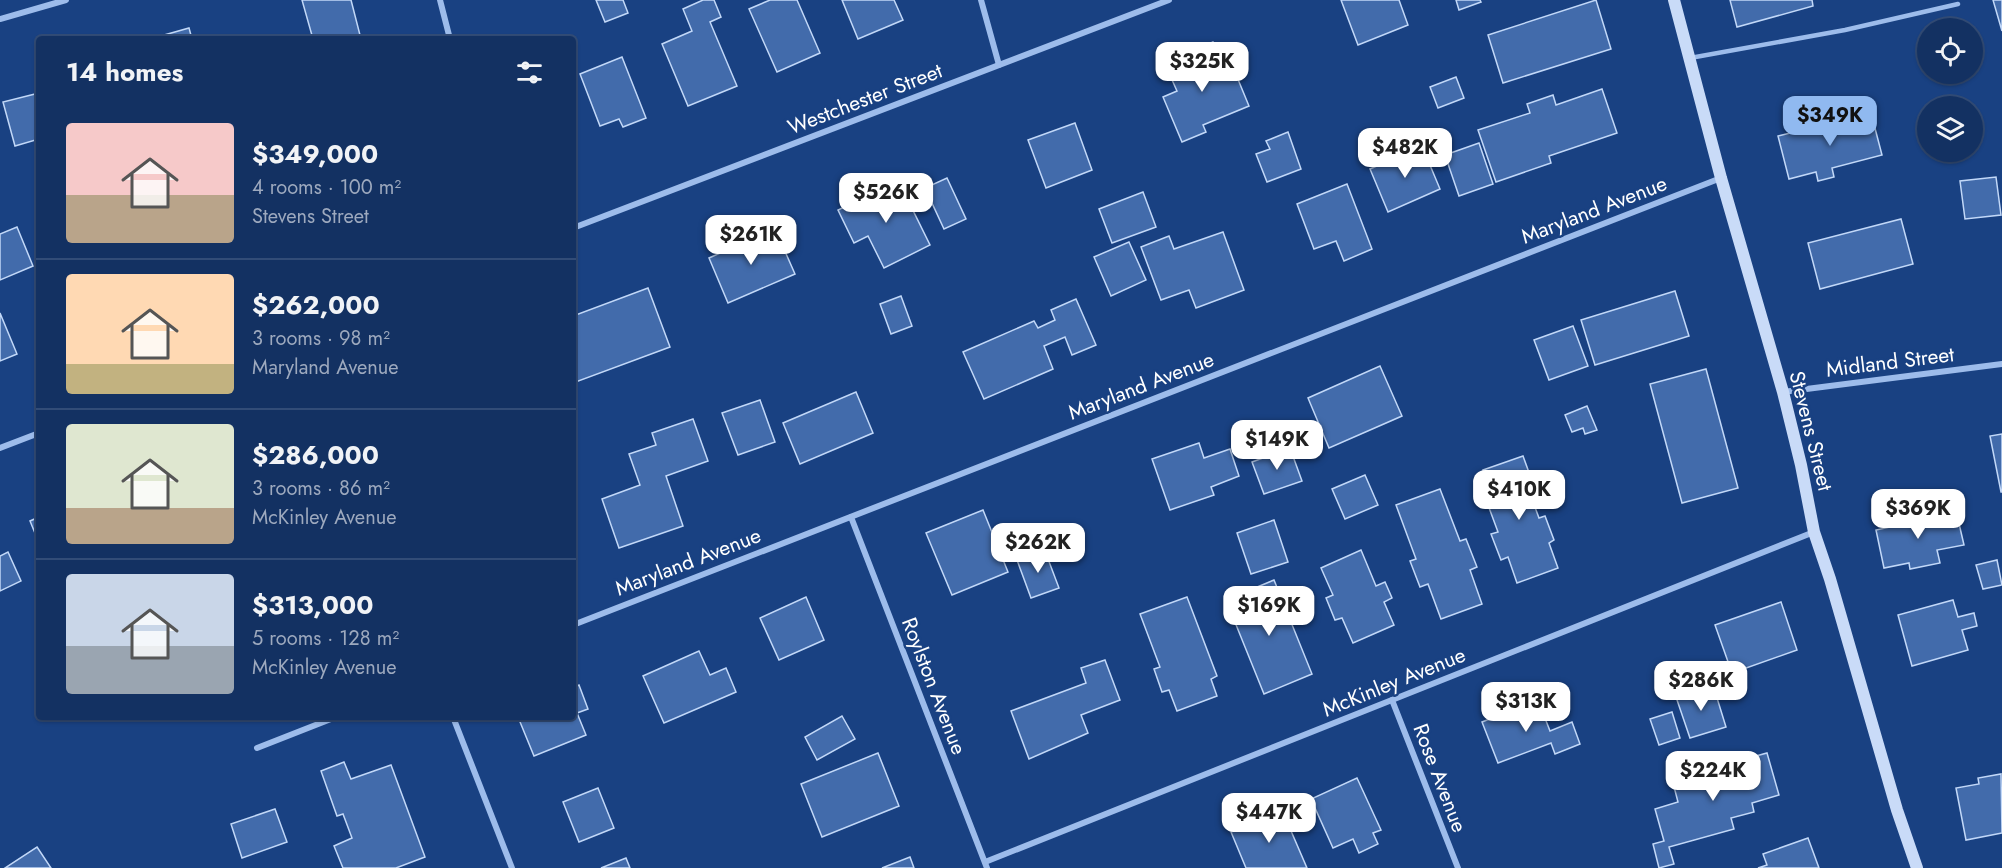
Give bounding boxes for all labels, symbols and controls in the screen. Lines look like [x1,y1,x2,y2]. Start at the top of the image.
map controls [1917,18,1983,162]
button: locate [1917,18,1983,84]
pin: $325K [1160,42,1244,93]
text: $325K [1170,47,1234,76]
text: 14 homes [66,53,183,91]
icon: filters [513,56,546,89]
street label: Westchester Street [783,56,947,142]
pin: $349K [1788,96,1872,147]
button: layers [1917,96,1983,162]
text: $349K [1797,101,1863,130]
pin: $482K [1363,128,1447,179]
text: $482K [1372,133,1438,162]
text: $349,000 [252,135,378,173]
icon: home [114,147,186,219]
street label: Maryland Avenue [1517,168,1671,252]
text: 4 rooms · 100 m² [252,173,401,202]
pin: $526K [844,173,928,224]
text: $526K [853,178,919,207]
text: Stevens Street [252,202,369,231]
pin: $261K [709,215,793,266]
text: $261K [719,220,783,249]
text: $262,000 [252,286,380,324]
icon: home [114,298,186,370]
text: 3 rooms · 98 m² [252,324,390,353]
street label: Midland Street [1824,339,1956,385]
street label: Maryland Avenue [1064,344,1218,428]
text: Maryland Avenue [252,353,399,382]
street label: Stevens Street [1782,368,1840,494]
pin: $149K [1235,420,1319,471]
text: $149K [1245,425,1309,454]
text: $286,000 [252,436,379,474]
icon: home [114,448,186,520]
pin: $410K [1477,470,1561,521]
text: 3 rooms · 86 m² [252,474,390,503]
text: $410K [1487,475,1551,504]
pin: $369K [1876,489,1960,540]
text: $369K [1885,494,1951,523]
text: McKinley Avenue [252,503,396,532]
street label: Maryland Avenue [611,520,765,604]
pin: $262K [996,523,1080,574]
text: $262K [1005,528,1071,557]
text: $313,000 [252,586,373,624]
pin: $169K [1227,586,1311,637]
text: $169K [1237,591,1301,620]
icon: home [114,598,186,670]
street label: Roylston Avenue [894,613,974,759]
text: 5 rooms · 128 m² [252,624,399,653]
street label: McKinley Avenue [1318,640,1470,724]
text: McKinley Avenue [252,653,396,682]
pin: $286K [1659,661,1743,712]
text: $286K [1668,666,1734,695]
pin: $313K [1484,682,1568,733]
text: $313K [1495,687,1557,716]
street label: Rose Avenue [1406,719,1475,837]
pin: $224K [1671,751,1755,802]
text: $224K [1680,756,1746,785]
pin: $447K [1227,793,1311,844]
text: $447K [1236,798,1302,827]

